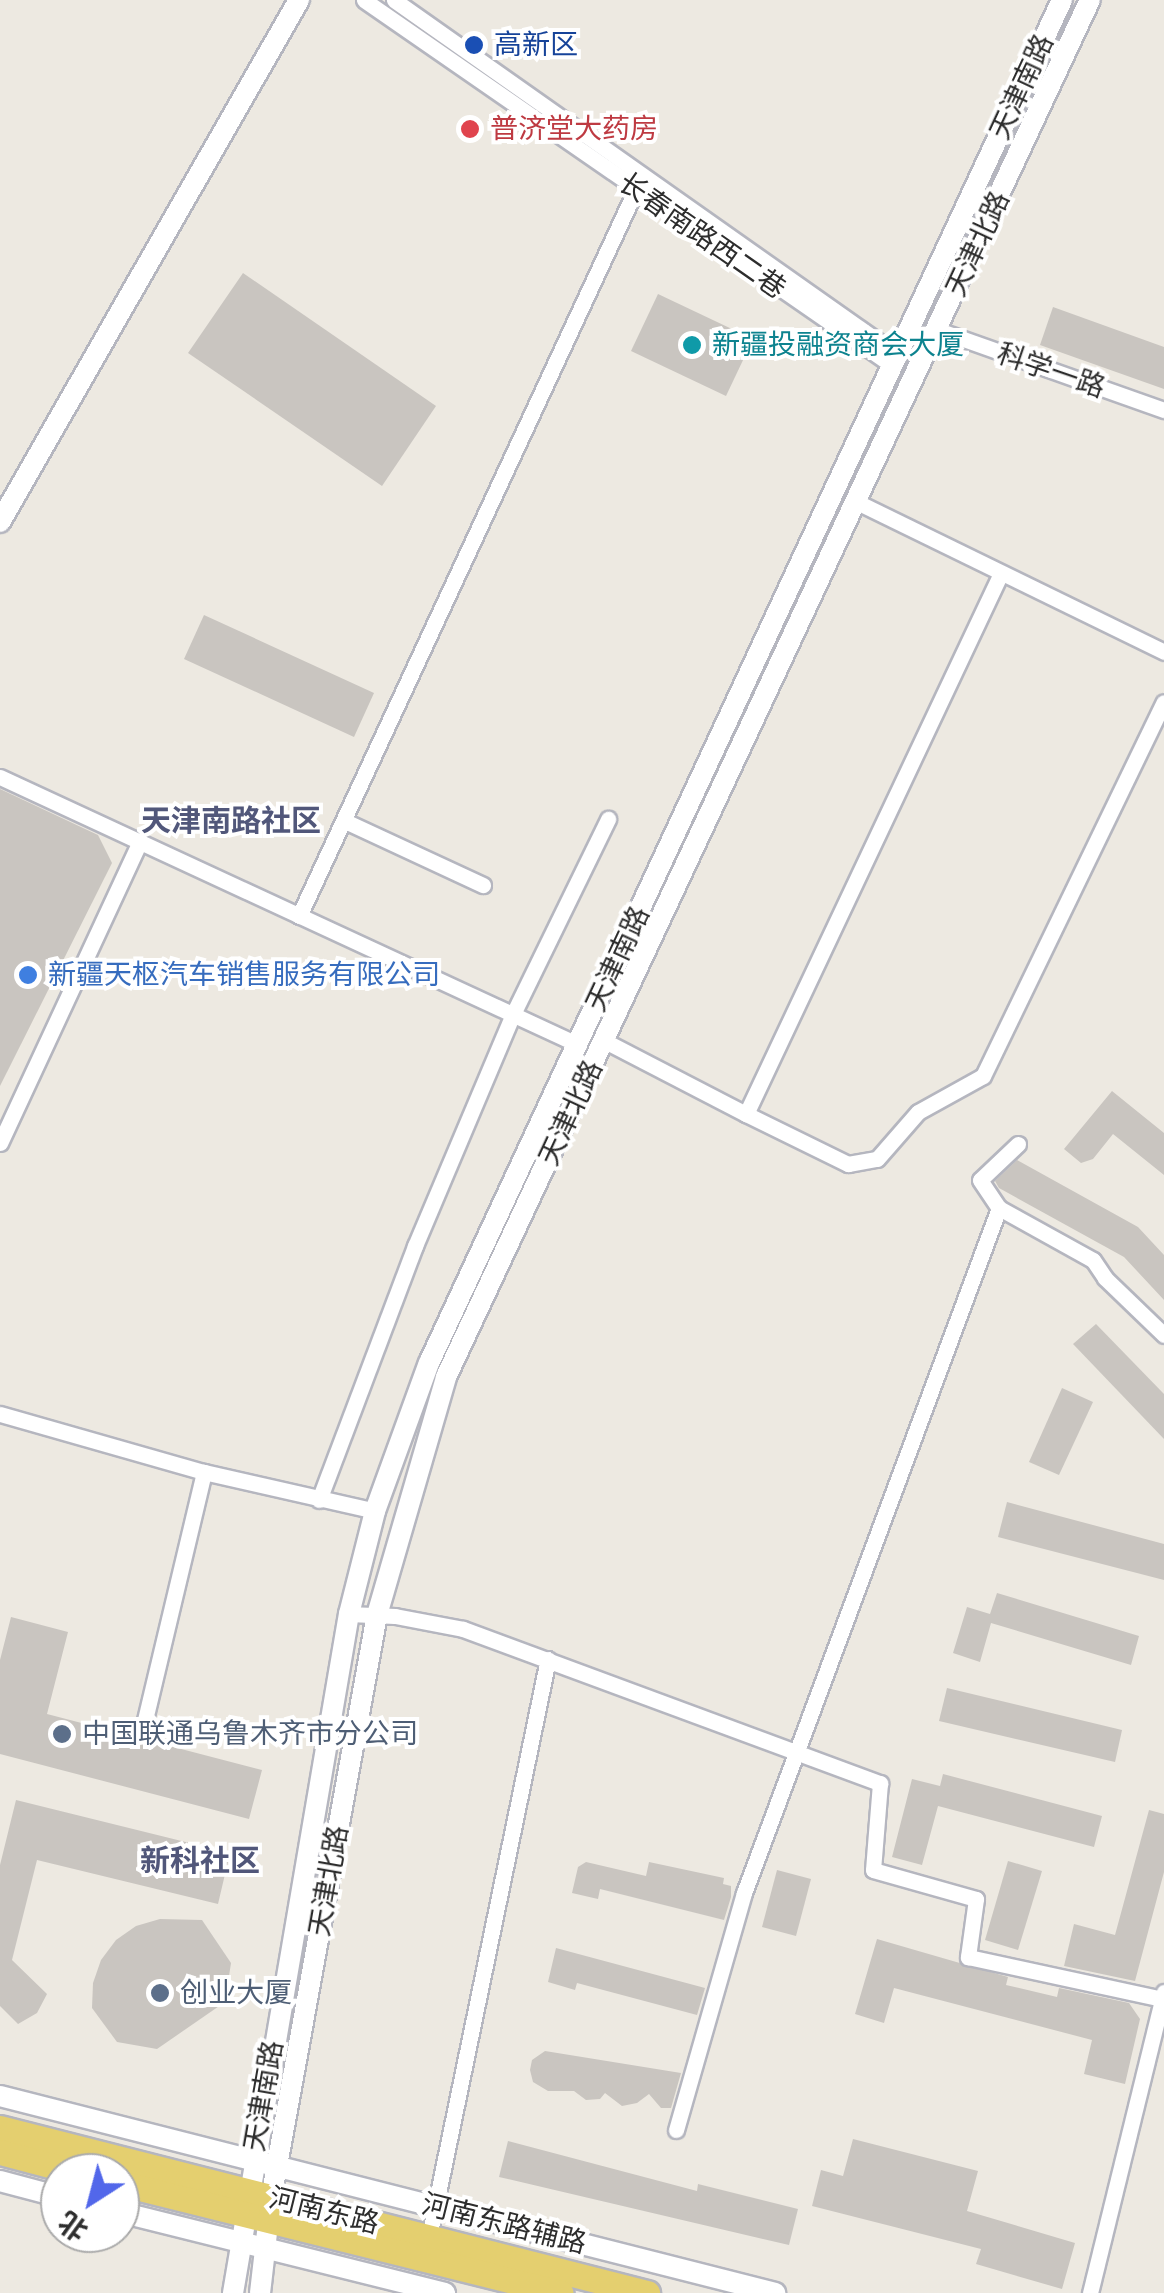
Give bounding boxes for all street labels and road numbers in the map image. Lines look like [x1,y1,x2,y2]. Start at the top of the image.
street label: 天津南路 [983,29,1061,145]
street label: 长春南路西二巷 [612,166,792,306]
street label: 天津北路 [939,186,1017,302]
street label: 科学一路 [993,337,1109,405]
street label: 天津南路 [579,901,657,1017]
street label: 天津北路 [532,1055,610,1171]
street label: 天津北路 [303,1823,355,1939]
street label: 天津南路 [238,2038,290,2154]
street label: 河南东路 [266,2181,382,2241]
street label: 河南东路辅路 [418,2187,590,2261]

